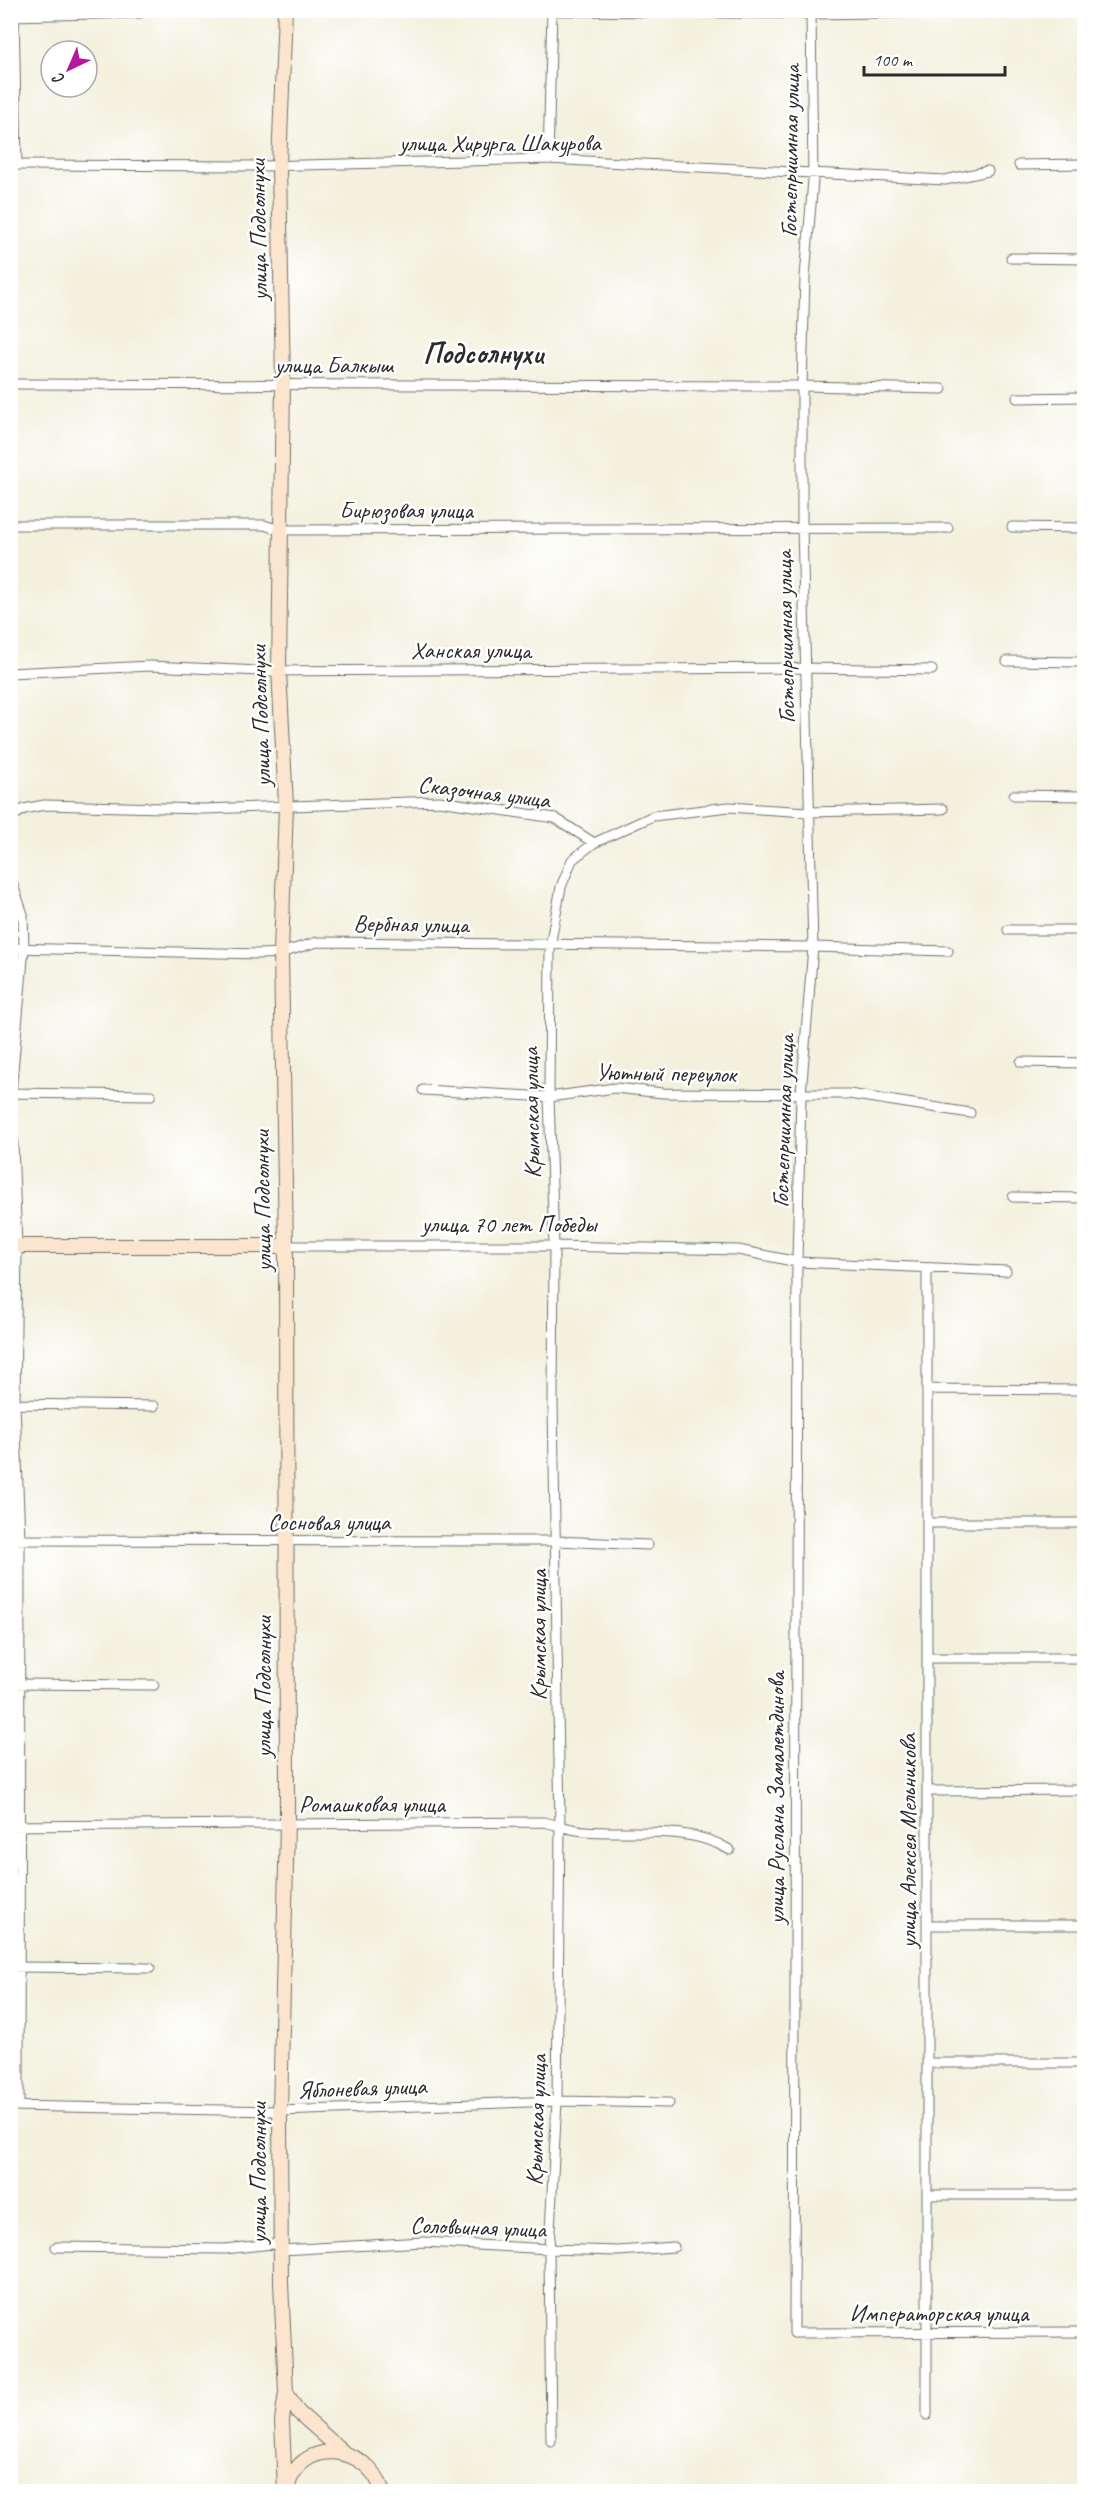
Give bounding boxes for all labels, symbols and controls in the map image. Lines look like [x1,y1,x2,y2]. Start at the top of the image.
north arrow [39,39,99,99]
scale bar [864,39,1005,77]
text: 100 m [873,49,914,71]
street label: Гостеприимная улица [773,62,807,238]
text: С [48,68,69,89]
street label: улица Хирурга Шакурова [397,128,602,158]
street label: улица Подсолнухи [242,157,274,303]
district label: Подсолнухи [423,334,545,372]
street label: улица Балкыш [273,350,394,380]
street label: Бирюзовая улица [339,495,474,525]
street label: Гостеприимная улица [768,548,802,724]
street label: Ханская улица [411,635,533,665]
street label: улица Подсолнухи [242,643,278,789]
street label: Сказочная улица [416,769,553,815]
street label: Вербная улица [353,908,471,940]
street label: Гостеприимная улица [765,1032,801,1208]
street label: Крымская улица [515,1046,547,1179]
street label: Уютный переулок [596,1057,738,1089]
street label: улица Подсолнухи [246,1128,278,1274]
street label: улица 70 лет Победы [419,1209,599,1239]
street label: Сосновая улица [268,1507,392,1537]
street label: Крымская улица [523,1568,553,1700]
street label: улица Подсолнухи [248,1614,278,1760]
street label: улица Руслана Замалетдинова [761,1670,791,1926]
street label: улица Алексея Мельникова [893,1732,923,1950]
street label: Ромашковая улица [299,1789,446,1819]
street label: Крымская улица [519,2053,553,2186]
street label: Яблоневая улица [297,2071,429,2105]
street label: улица Подсолнухи [243,2100,273,2246]
street label: Соловьиная улица [410,2210,548,2244]
street label: Императорская улица [850,2298,1030,2328]

